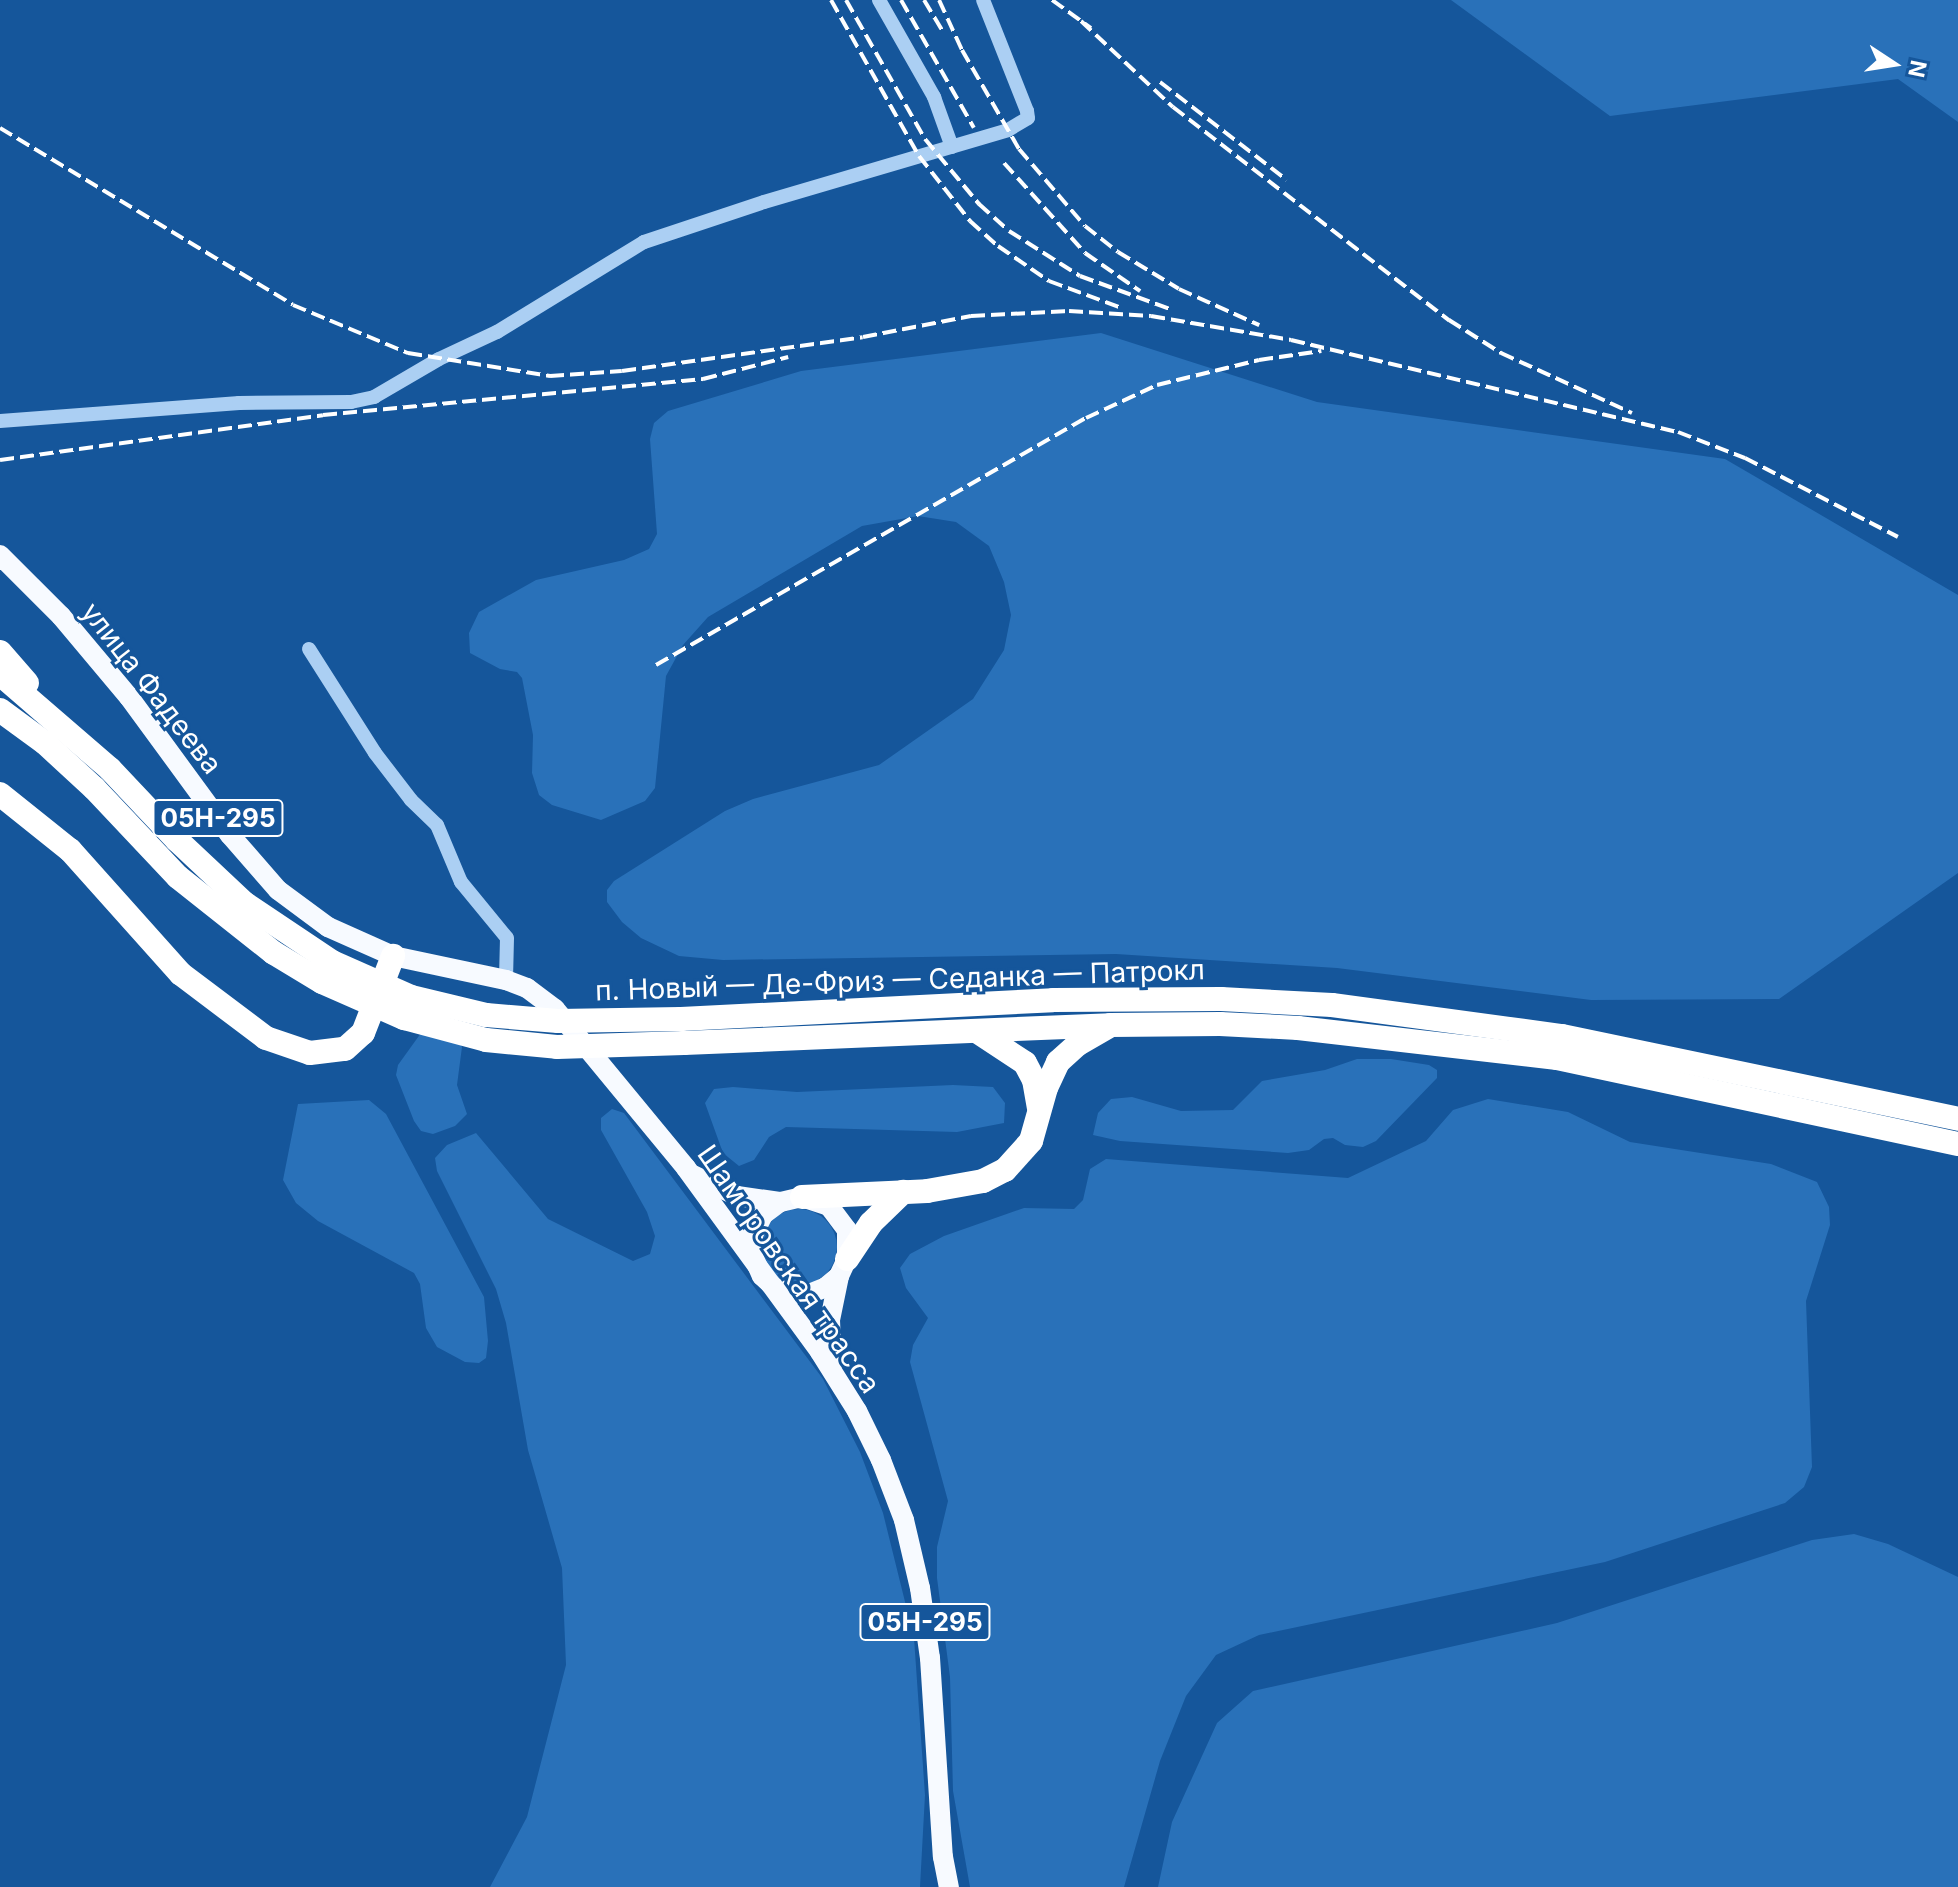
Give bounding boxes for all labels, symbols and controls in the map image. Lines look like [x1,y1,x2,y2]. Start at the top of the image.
north arrow [1854,24,1934,104]
text: N [1903,58,1932,80]
street label: улица Фадеева [75,596,229,780]
road number: 05Н-295 [152,796,284,840]
street label: п. Новый — Де-Фриз — Седанка — Патрокл [595,953,1205,1007]
street label: Шаморовская трасса [690,1138,888,1400]
road number: 05Н-295 [859,1600,991,1644]

